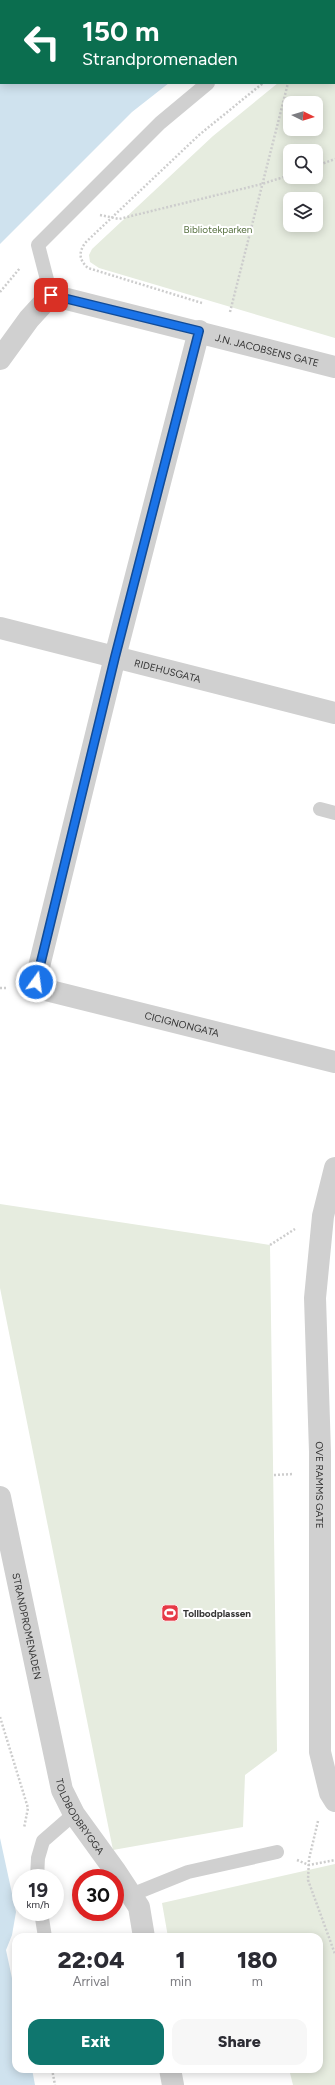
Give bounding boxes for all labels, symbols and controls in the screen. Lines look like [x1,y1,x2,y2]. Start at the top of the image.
text: 150 m [82,14,159,48]
icon: left [16,16,68,68]
text: Strandpromenaden [82,48,238,70]
north arrow [283,96,323,136]
map controls [283,96,323,232]
button: search [283,144,323,184]
button: layers [283,192,323,232]
park label: Bibliotekparken [184,223,253,236]
pin [34,278,68,312]
icon: arrive [40,284,62,306]
street label: J.N. JACOBSENS GATE [214,331,320,370]
street label: RIDEHUSGATA [133,656,202,686]
position arrow [15,961,57,1003]
street label: CICIGNONGATA [143,1009,221,1040]
street label: OVE RAMMS GATE [313,1441,326,1529]
street label: STRANDPROMENADEN [9,1572,44,1681]
sports icon: Tollbodplassen [160,1603,180,1623]
place label: Tollbodplassen [183,1607,251,1620]
street label: TOLDBODBRYGGA [53,1777,107,1857]
speed limit sign: 30 [72,1869,124,1921]
text: 19 [28,1878,48,1902]
text: km/h [27,1898,49,1911]
text: 22:04 [58,1945,125,1974]
text: 1 [176,1945,186,1974]
text: 180 [237,1945,277,1974]
text: Arrival [73,1974,109,1989]
text: min [170,1974,191,1989]
text: m [252,1974,263,1989]
button: Exit [28,2019,164,2065]
button: Share [172,2019,307,2065]

